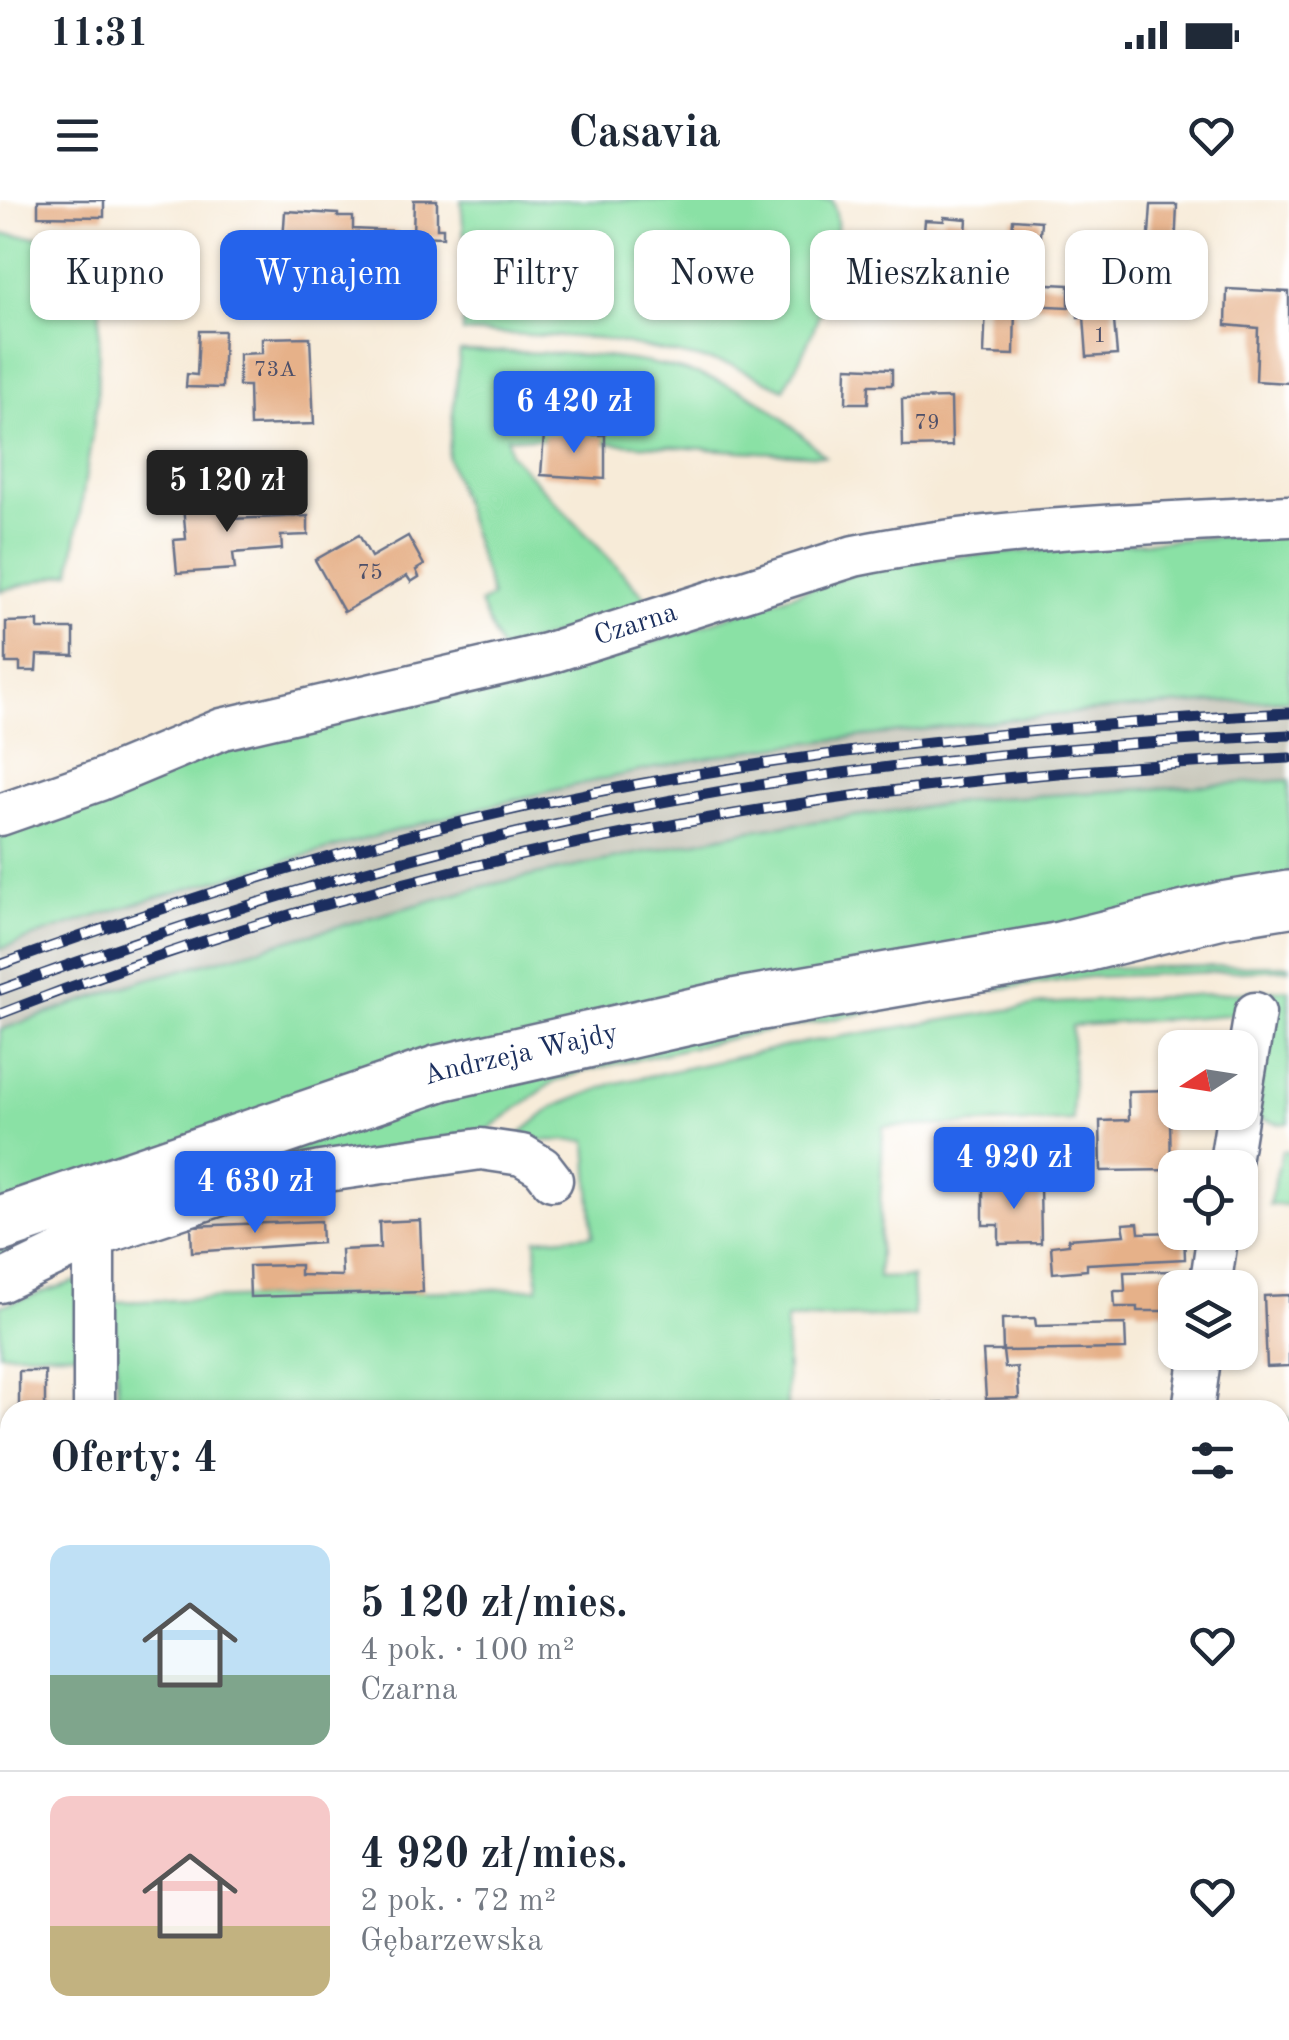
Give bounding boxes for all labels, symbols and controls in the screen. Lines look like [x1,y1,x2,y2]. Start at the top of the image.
text: 11:31 [50,16,149,54]
icon: menu [50,108,105,163]
icon: heart [1184,108,1239,163]
text: Casavia [568,112,721,157]
chip: Kupno [30,230,200,320]
chip: Wynajem [220,230,437,320]
chip: Filtry [457,230,614,320]
chip: Nowe [634,230,790,320]
chip: Mieszkanie [810,230,1045,320]
chip: Dom [1065,230,1208,320]
house number: 1 [1094,325,1106,347]
house number: 73A [254,359,296,381]
pin: 6 420 zł [471,371,677,456]
text: 6 420 zł [516,387,632,419]
house number: 79 [914,412,940,434]
pin: 5 120 zł [124,450,330,535]
text: 5 120 zł [169,466,285,498]
house number: 75 [357,562,383,584]
street label: Czarna [591,599,681,652]
street label: Andrzeja Wajdy [420,1019,621,1092]
north arrow [1158,1030,1258,1130]
map controls [1158,1030,1258,1370]
pin: 4 920 zł [911,1127,1117,1212]
text: 4 920 zł [956,1143,1072,1175]
button: locate [1158,1150,1258,1250]
pin: 4 630 zł [152,1151,358,1236]
text: 4 630 zł [197,1167,313,1199]
button: layers [1158,1270,1258,1370]
icon: filters [1185,1433,1240,1488]
text: Oferty: 4 [50,1439,218,1481]
text: 5 120 zł/mies. [360,1584,628,1626]
icon: home [130,1585,250,1705]
icon: heart [1185,1618,1240,1673]
text: 4 pok. · 100 m² [360,1635,575,1667]
text: Czarna [360,1675,458,1707]
text: 4 920 zł/mies. [360,1835,628,1877]
icon: home [130,1836,250,1956]
icon: heart [1185,1869,1240,1924]
text: 2 pok. · 72 m² [360,1886,556,1918]
text: Gębarzewska [360,1926,543,1958]

